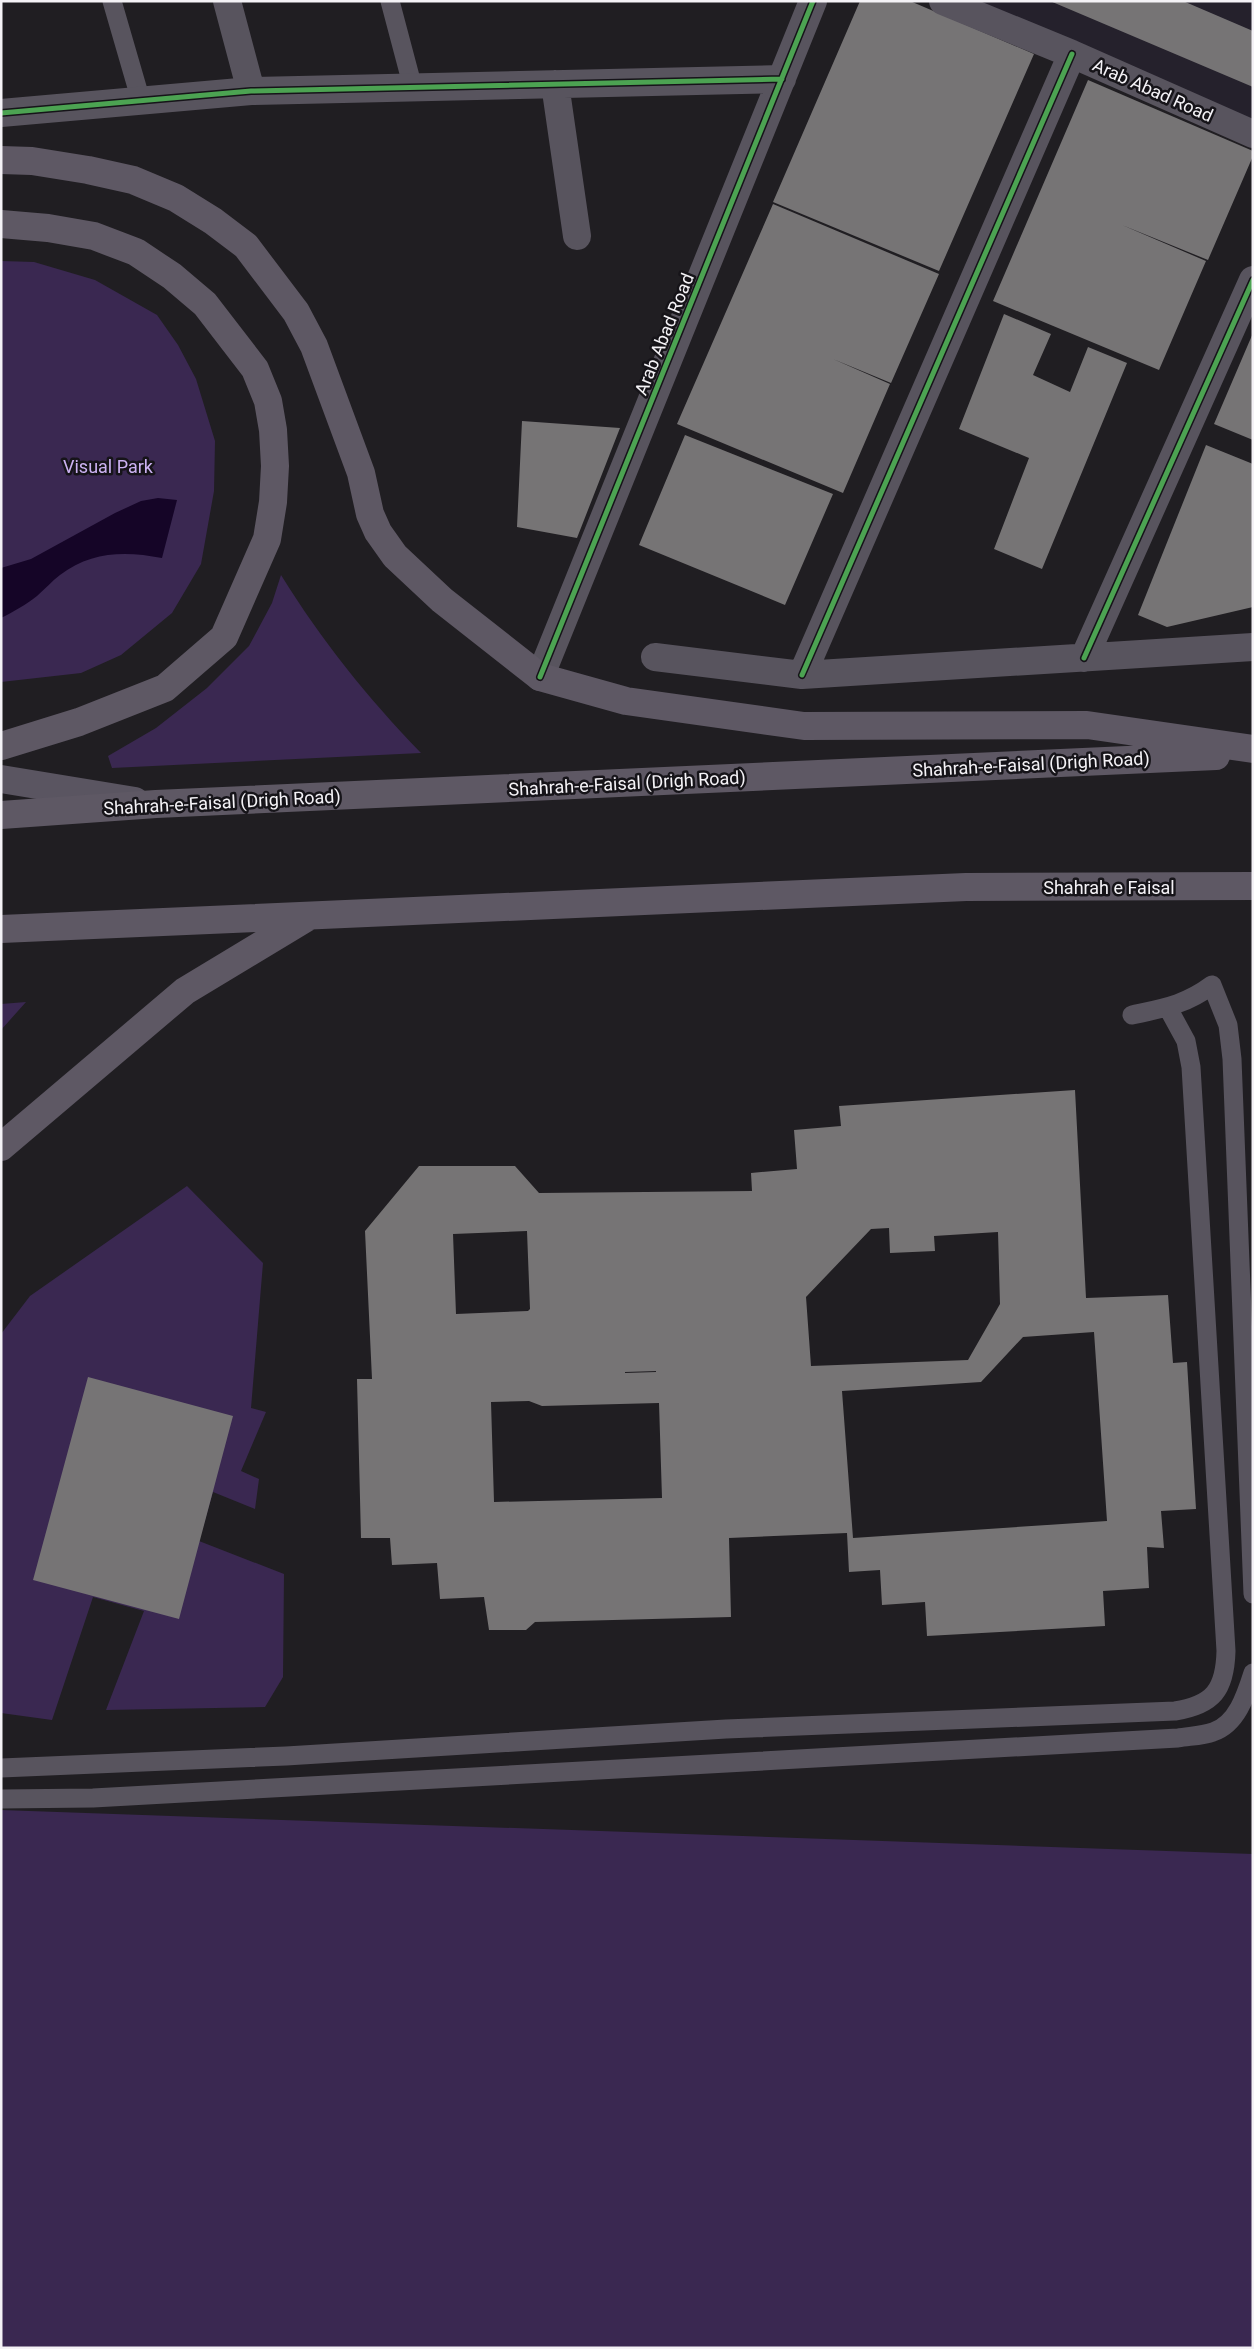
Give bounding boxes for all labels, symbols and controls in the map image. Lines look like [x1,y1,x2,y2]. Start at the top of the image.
street label: Arab Abad Road [1090,54,1216,126]
street label: Arab Abad Road [630,270,698,398]
park label: Visual Park [63,456,154,477]
street label: Shahrah-e-Faisal (Drigh Road) [912,747,1150,782]
street label: Shahrah-e-Faisal (Drigh Road) [508,766,746,801]
street label: Shahrah-e-Faisal (Drigh Road) [103,785,341,820]
street label: Shahrah e Faisal [1043,877,1175,898]

